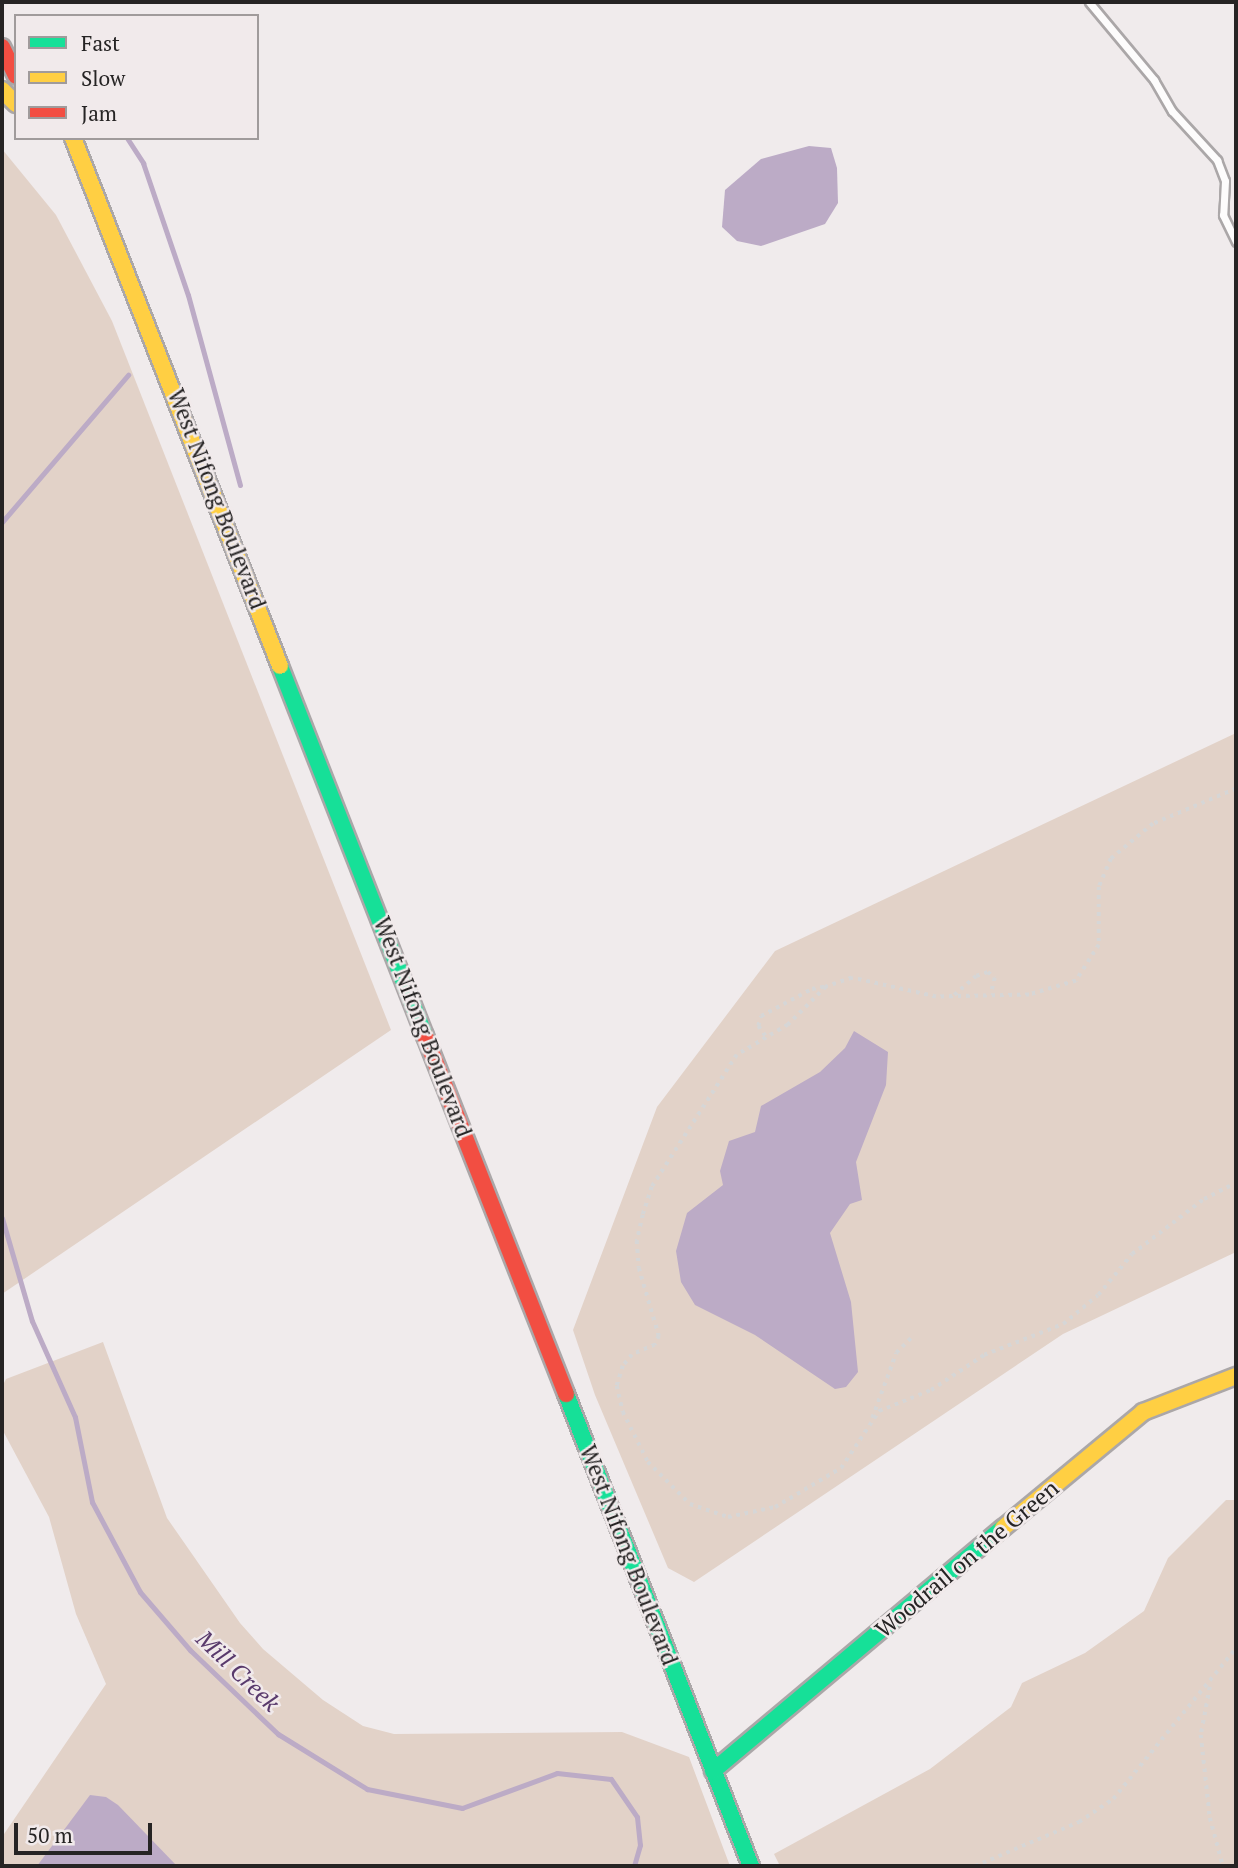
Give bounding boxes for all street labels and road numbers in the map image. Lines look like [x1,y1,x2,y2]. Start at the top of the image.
street label: West Nifong Boulevard [162,385,272,613]
street label: West Nifong Boulevard [368,913,478,1141]
street label: West Nifong Boulevard [574,1441,684,1669]
street label: Woodrail on the Green [870,1474,1064,1644]

